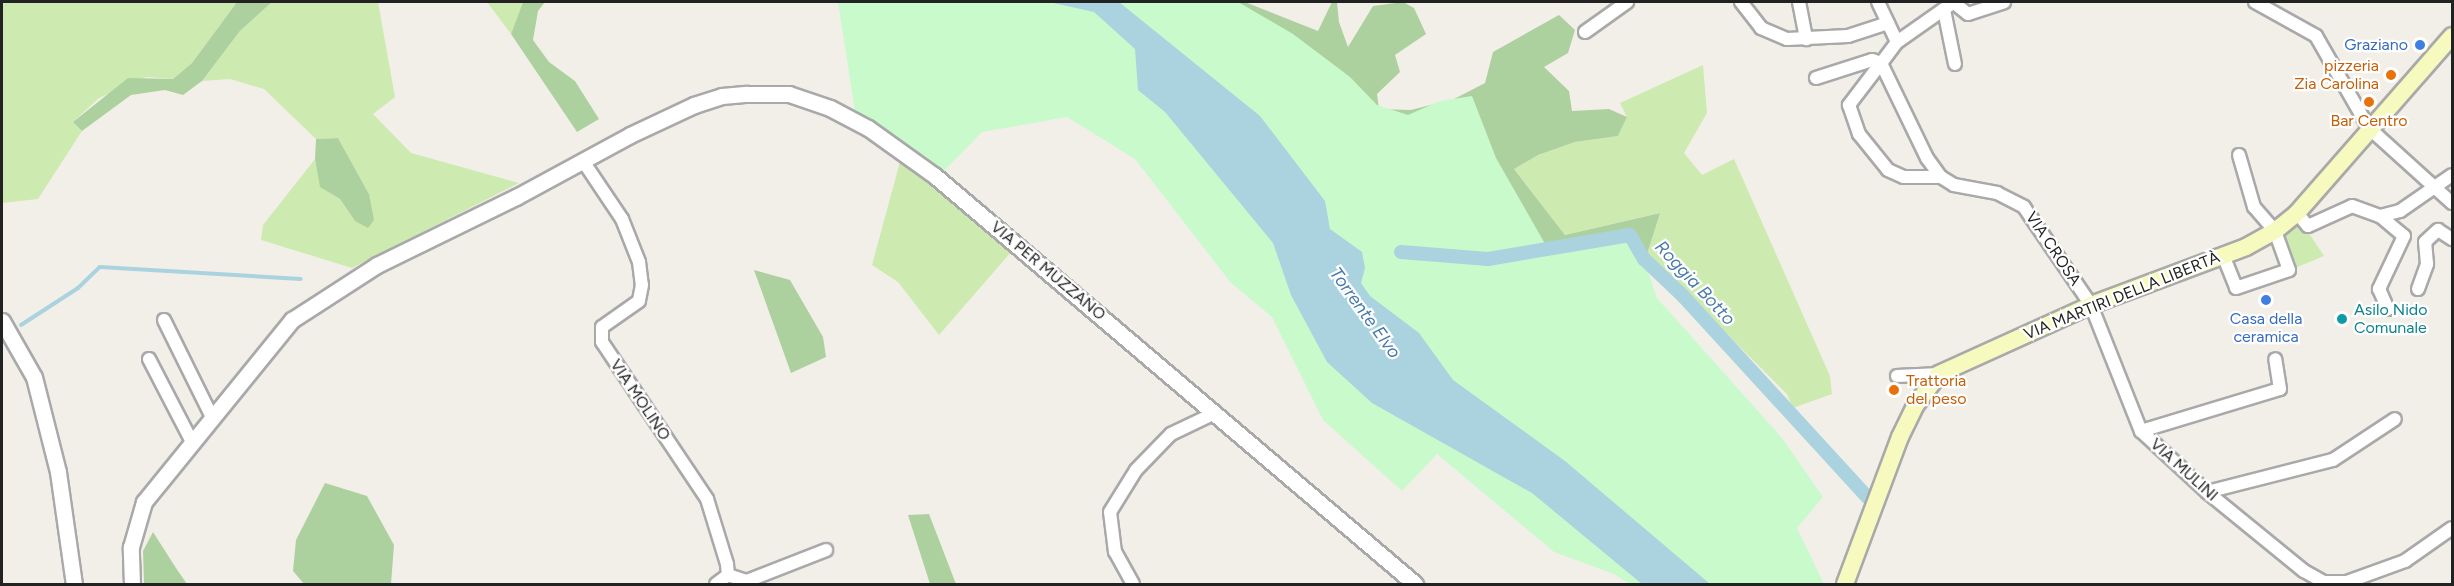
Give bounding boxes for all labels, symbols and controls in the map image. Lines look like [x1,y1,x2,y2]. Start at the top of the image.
place label: Graziano [2344,35,2408,55]
marker: Graziano [2413,38,2427,52]
place label: pizzeria Zia Carolina [2294,56,2379,94]
marker: pizzeria Zia Carolina [2384,68,2398,82]
marker: Bar Centro [2362,95,2376,109]
place label: Bar Centro [2330,111,2408,131]
street label: VIA CROSA [2021,208,2085,290]
street label: VIA PER MUZZANO [987,217,1109,325]
water label: Roggia Botto [1650,236,1740,330]
street label: VIA MARTIRI DELLA LIBERTÀ [2021,248,2223,344]
water label: Torrente Elvo [1325,263,1405,363]
marker: Casa della ceramica [2259,293,2273,307]
place label: Asilo Nido Comunale [2354,300,2428,338]
place label: Casa della ceramica [2230,309,2302,347]
marker: Asilo Nido Comunale [2335,312,2349,326]
street label: VIA MOLINO [606,356,674,444]
place label: Trattoria del peso [1906,371,1967,409]
marker: Trattoria del peso [1887,383,1901,397]
street label: VIA MULINI [2146,435,2222,505]

